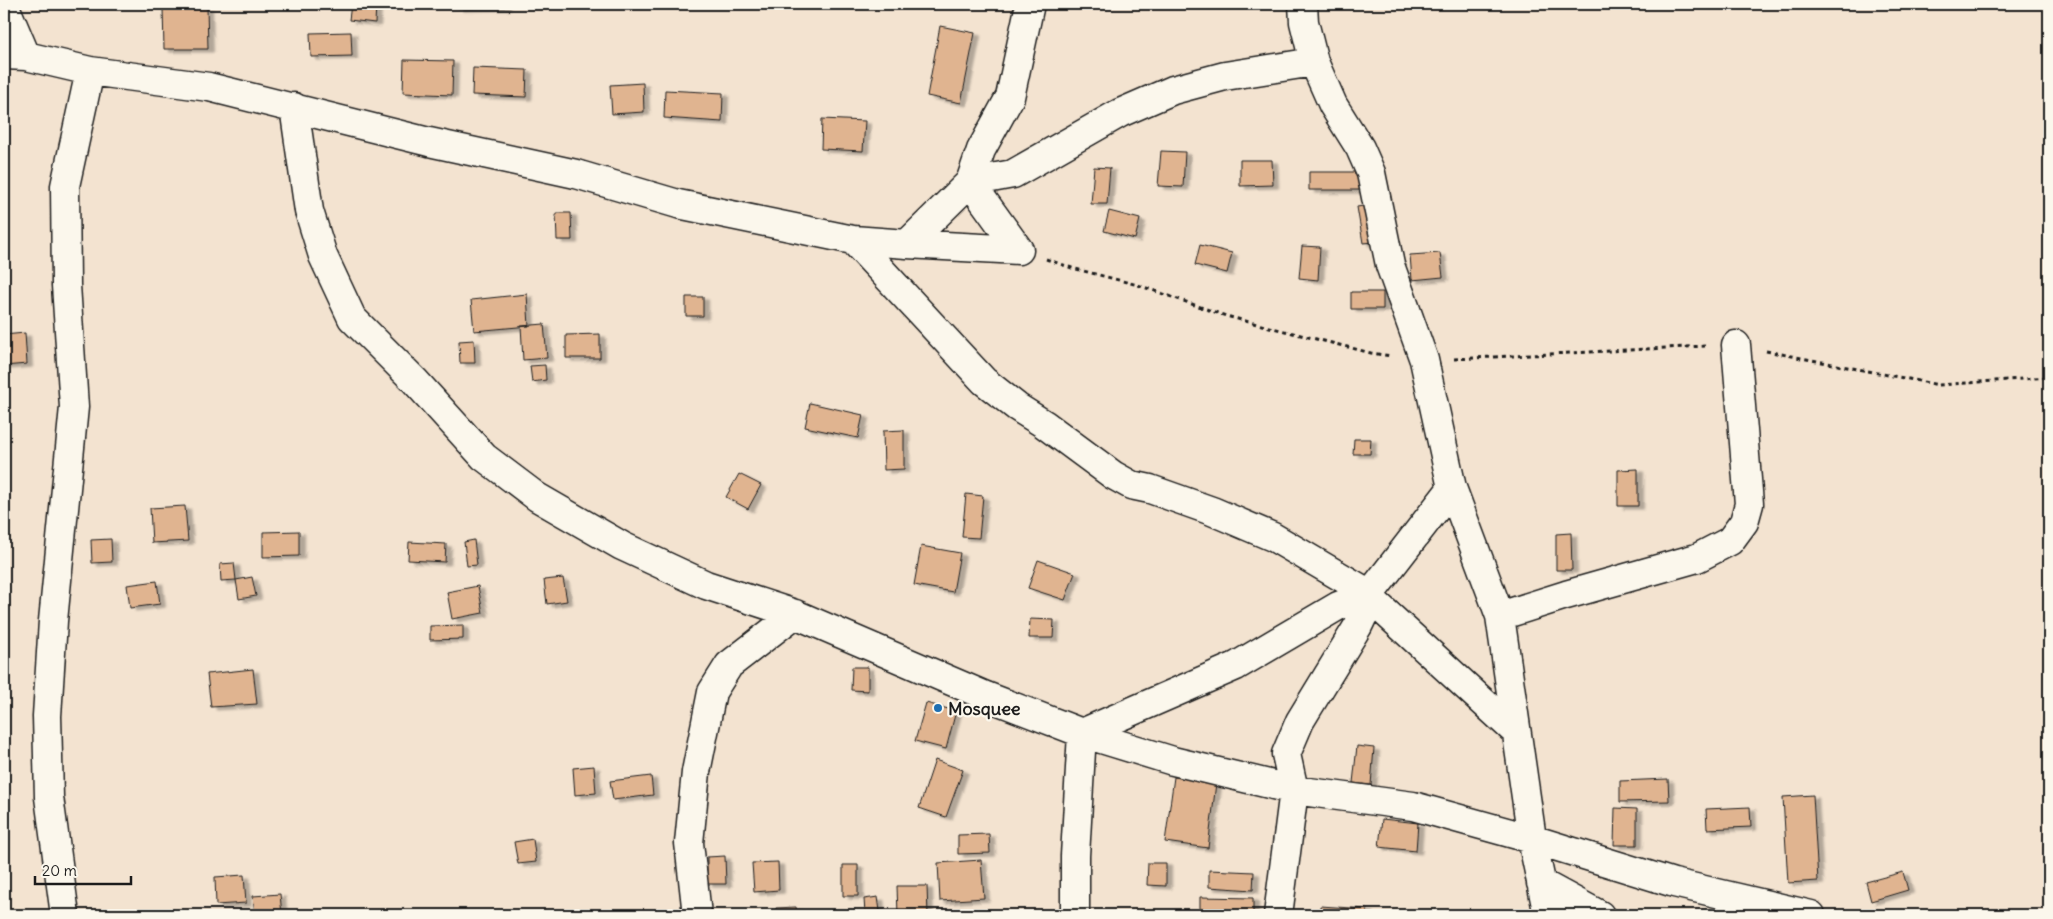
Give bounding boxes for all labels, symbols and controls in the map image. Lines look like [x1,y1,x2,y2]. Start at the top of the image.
place label: Mosquee [948,697,1021,720]
marker: Mosquee [932,702,944,714]
scale bar [35,854,131,886]
text: 20 m [42,861,77,880]

